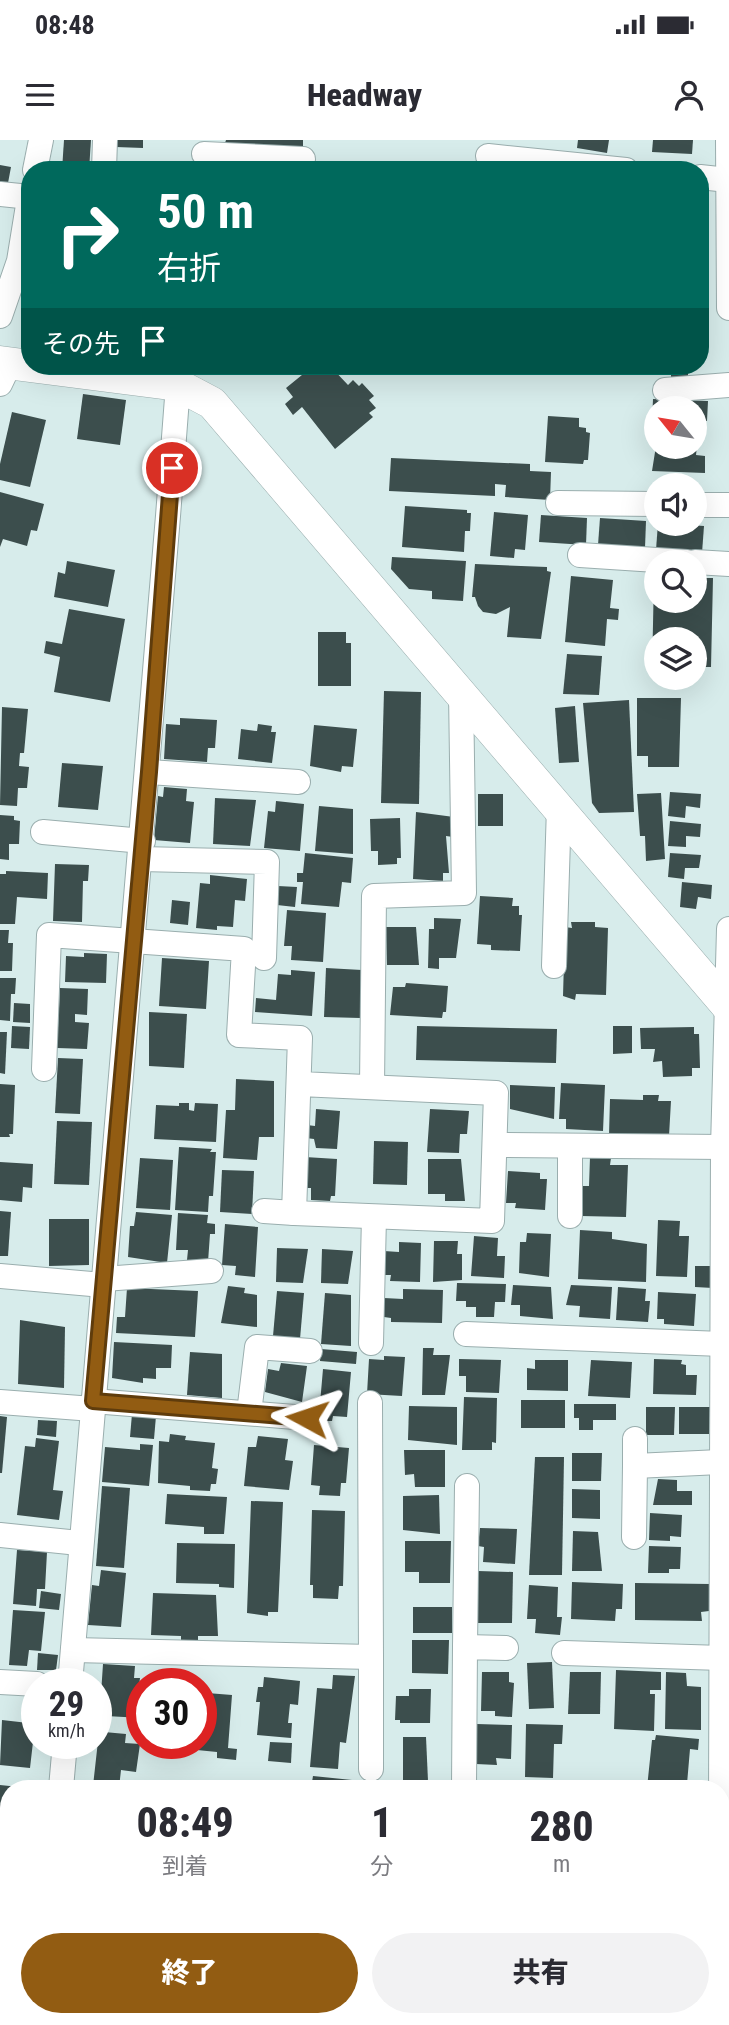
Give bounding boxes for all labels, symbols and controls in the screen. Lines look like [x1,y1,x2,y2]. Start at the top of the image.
text: 08:48 [35,10,95,40]
icon: menu [21,76,59,114]
text: Headway [307,76,422,114]
icon: person [670,76,708,114]
text: 50 m [157,183,254,240]
icon: right [42,189,133,280]
text: 右折 [157,249,221,287]
icon: arrive [134,322,172,360]
text: その先 [42,329,120,359]
north arrow [644,396,707,458]
map controls [644,396,707,690]
pin [142,438,202,498]
icon: arrive [153,449,191,487]
button: sound [644,473,707,536]
button: search [644,550,707,613]
button: layers [644,627,707,690]
position arrow [270,1381,344,1455]
speed limit sign: 30 [126,1668,217,1759]
text: 29 [49,1684,84,1725]
text: km/h [48,1720,85,1741]
text: 08:49 [136,1798,234,1847]
text: 1 [371,1798,392,1847]
text: 280 [530,1802,594,1851]
text: m [553,1851,570,1878]
text: 到着 [162,1853,208,1880]
text: 分 [370,1853,393,1880]
button: 終了 [21,1933,358,2013]
button: 共有 [372,1933,709,2013]

